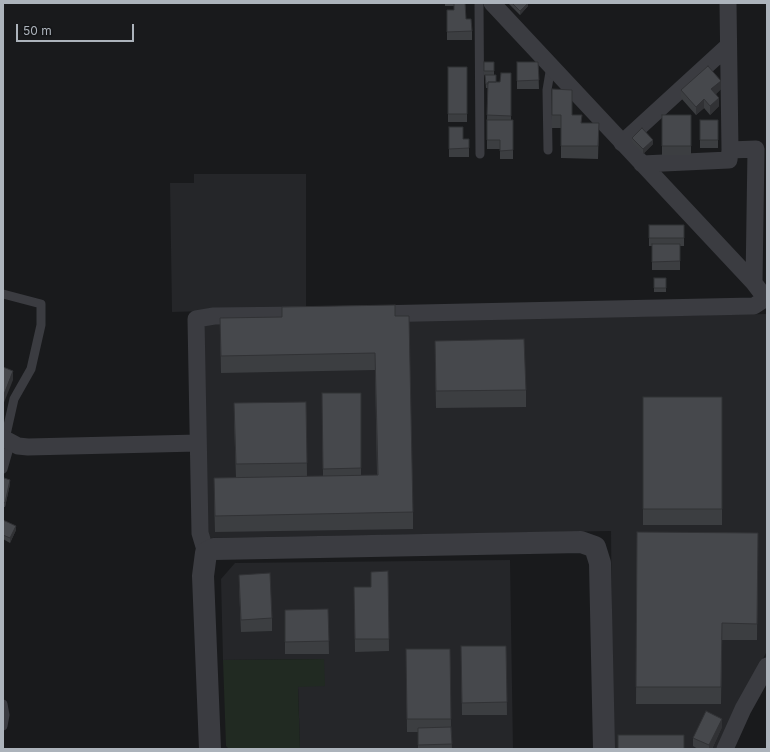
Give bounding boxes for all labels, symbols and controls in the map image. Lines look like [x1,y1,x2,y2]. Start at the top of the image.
scale bar [18,16,136,42]
text: 50 m [23,23,52,38]

